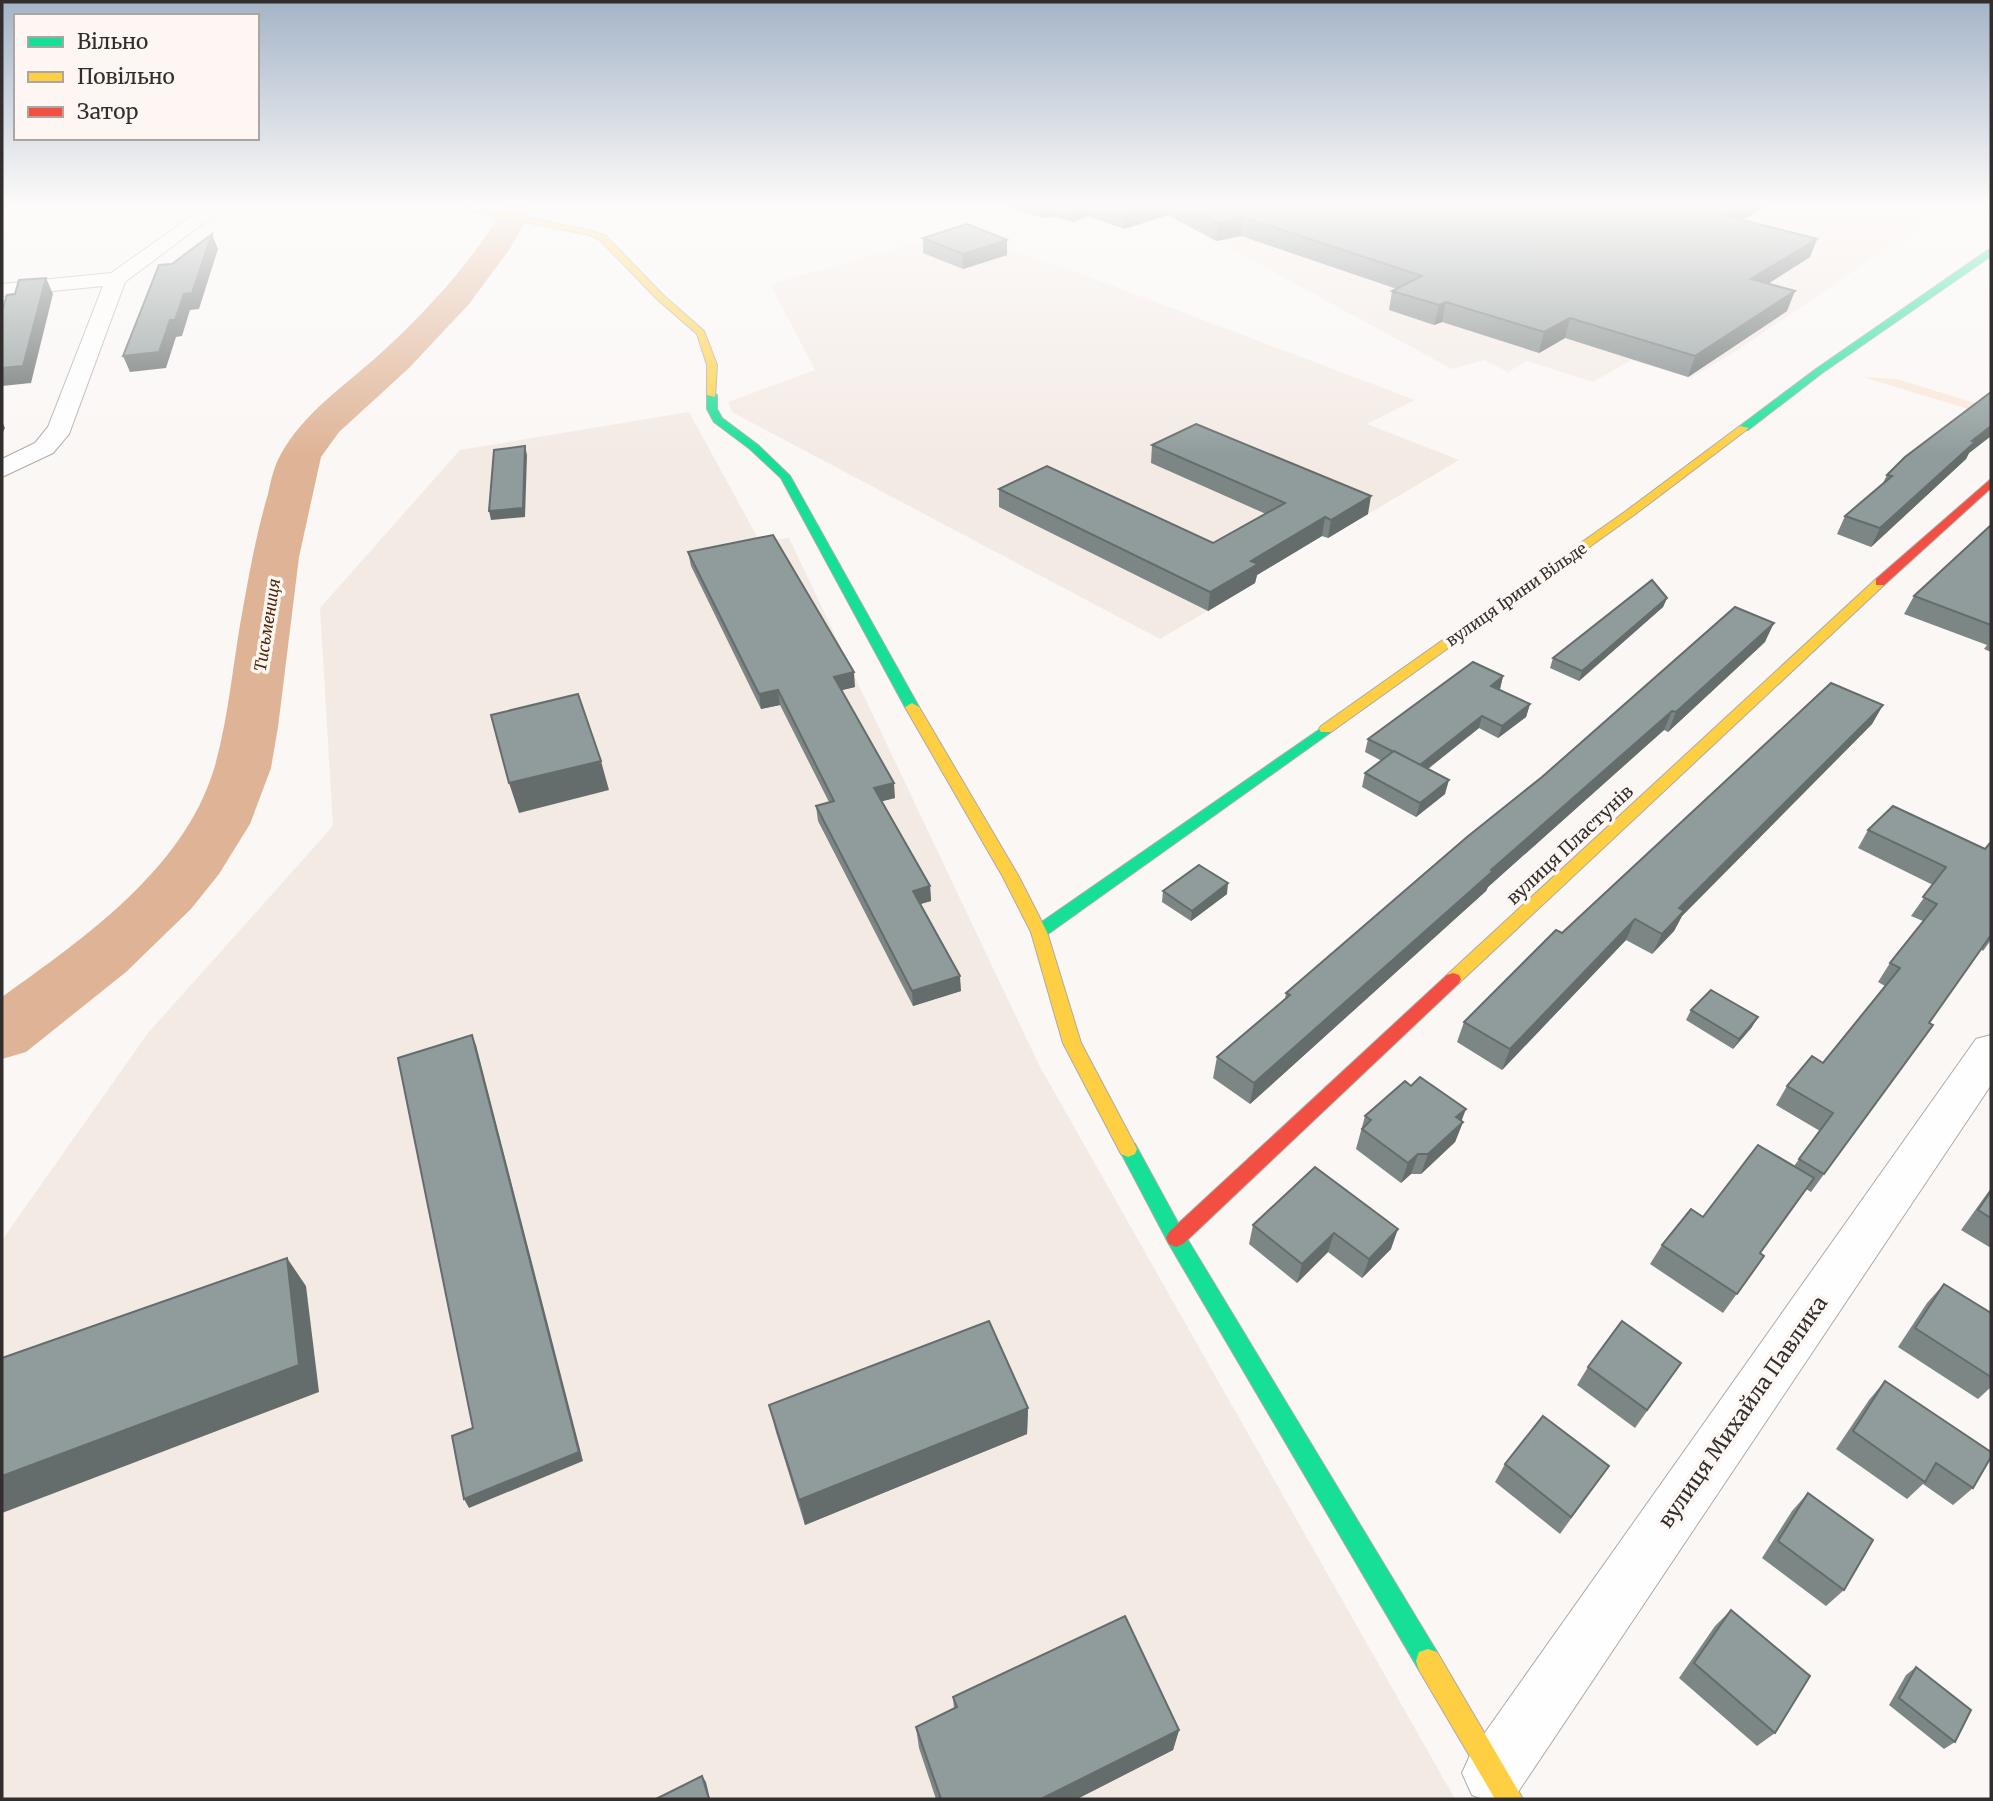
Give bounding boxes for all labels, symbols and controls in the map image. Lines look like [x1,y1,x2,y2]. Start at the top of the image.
legend [14,14,259,140]
text: Вільно [77,28,148,55]
text: Повільно [77,63,175,90]
text: Затор [77,98,139,125]
street label: вулиця Ірини Вільде [1442,538,1590,650]
water label: Тисьмениця [250,577,284,673]
street label: вулиця Пластунів [1501,780,1638,909]
street label: вулиця Михайла Павлика [1652,1291,1833,1533]

